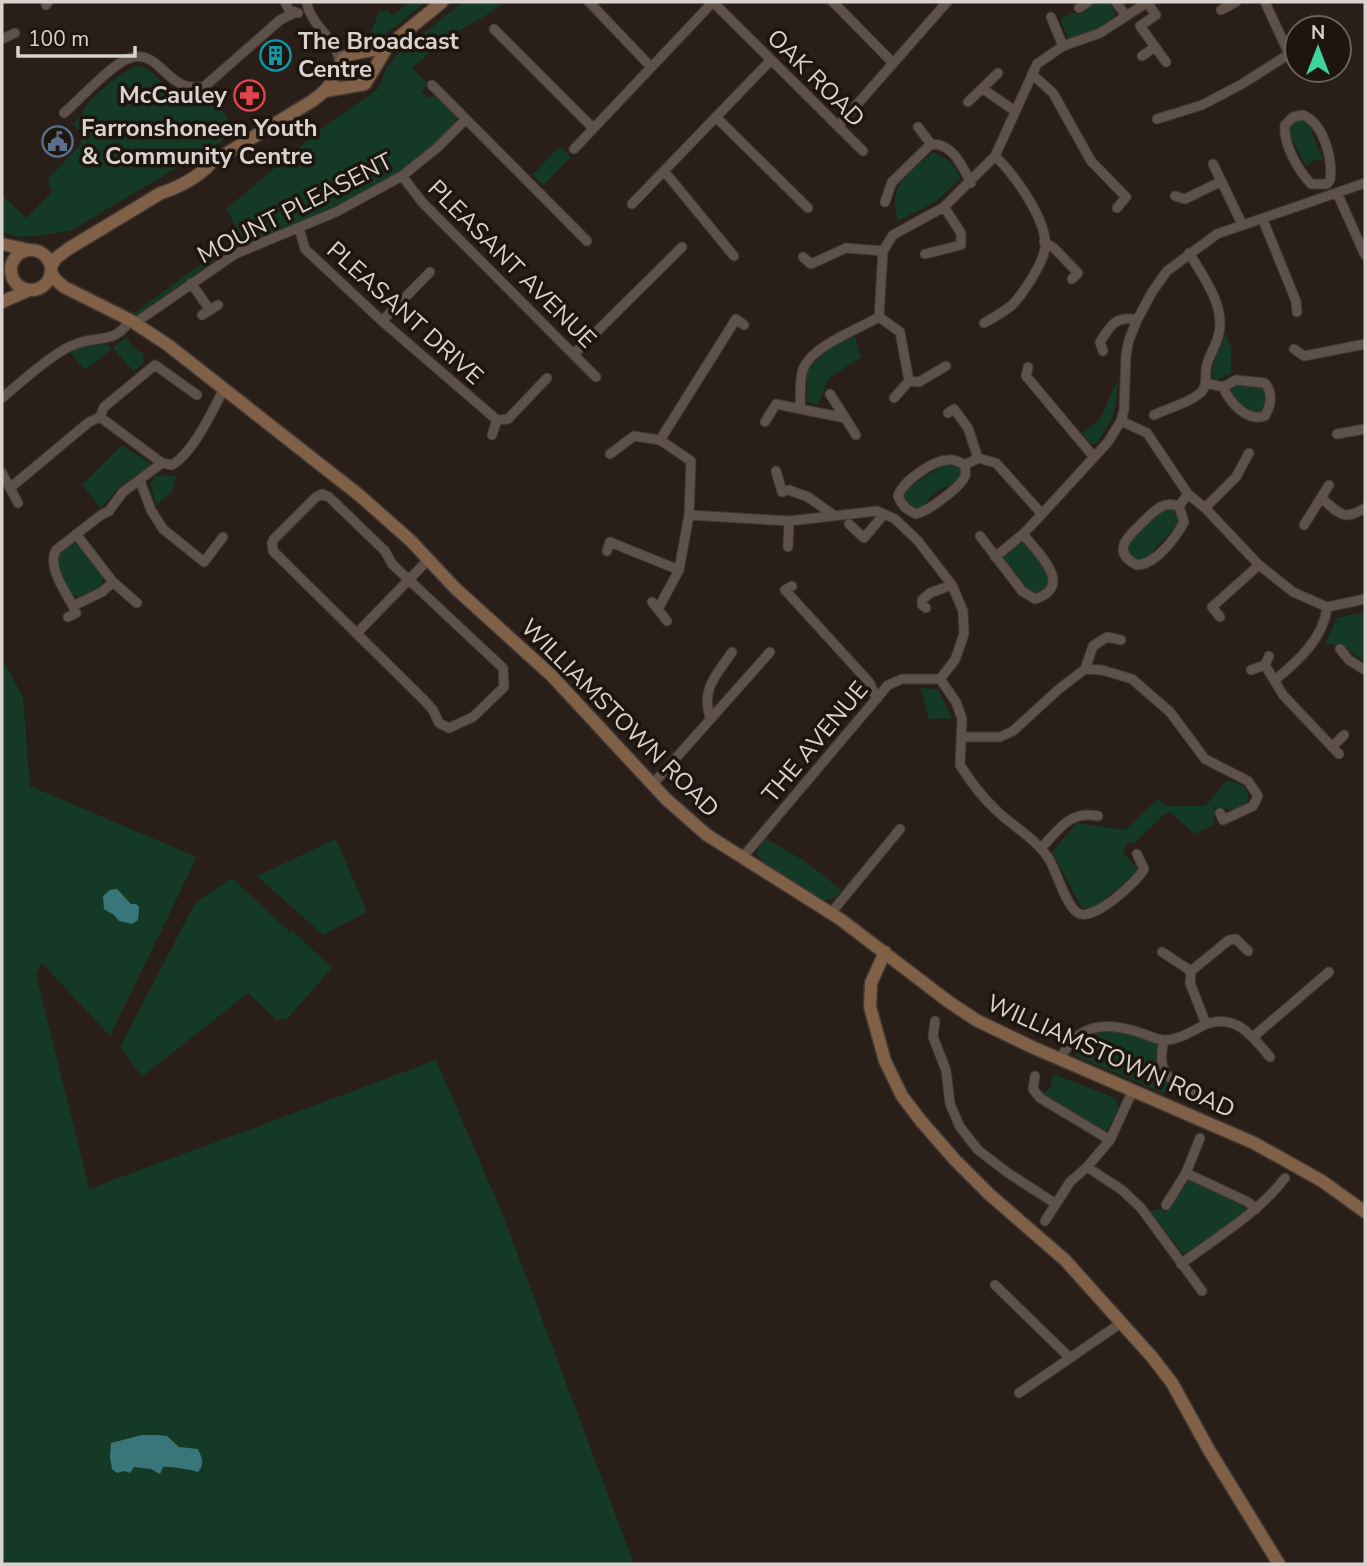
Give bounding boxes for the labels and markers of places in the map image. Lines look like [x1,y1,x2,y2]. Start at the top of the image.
place label: The Broadcast Centre [298,25,459,85]
building icon: The Broadcast Centre [258,38,292,72]
pharmacy icon: McCauley [233,78,267,112]
place label: McCauley [119,79,227,111]
place label: Farronshoneen Youth & Community Centre [81,112,318,172]
public building icon: Farronshoneen Youth & Community Centre [41,125,75,159]

